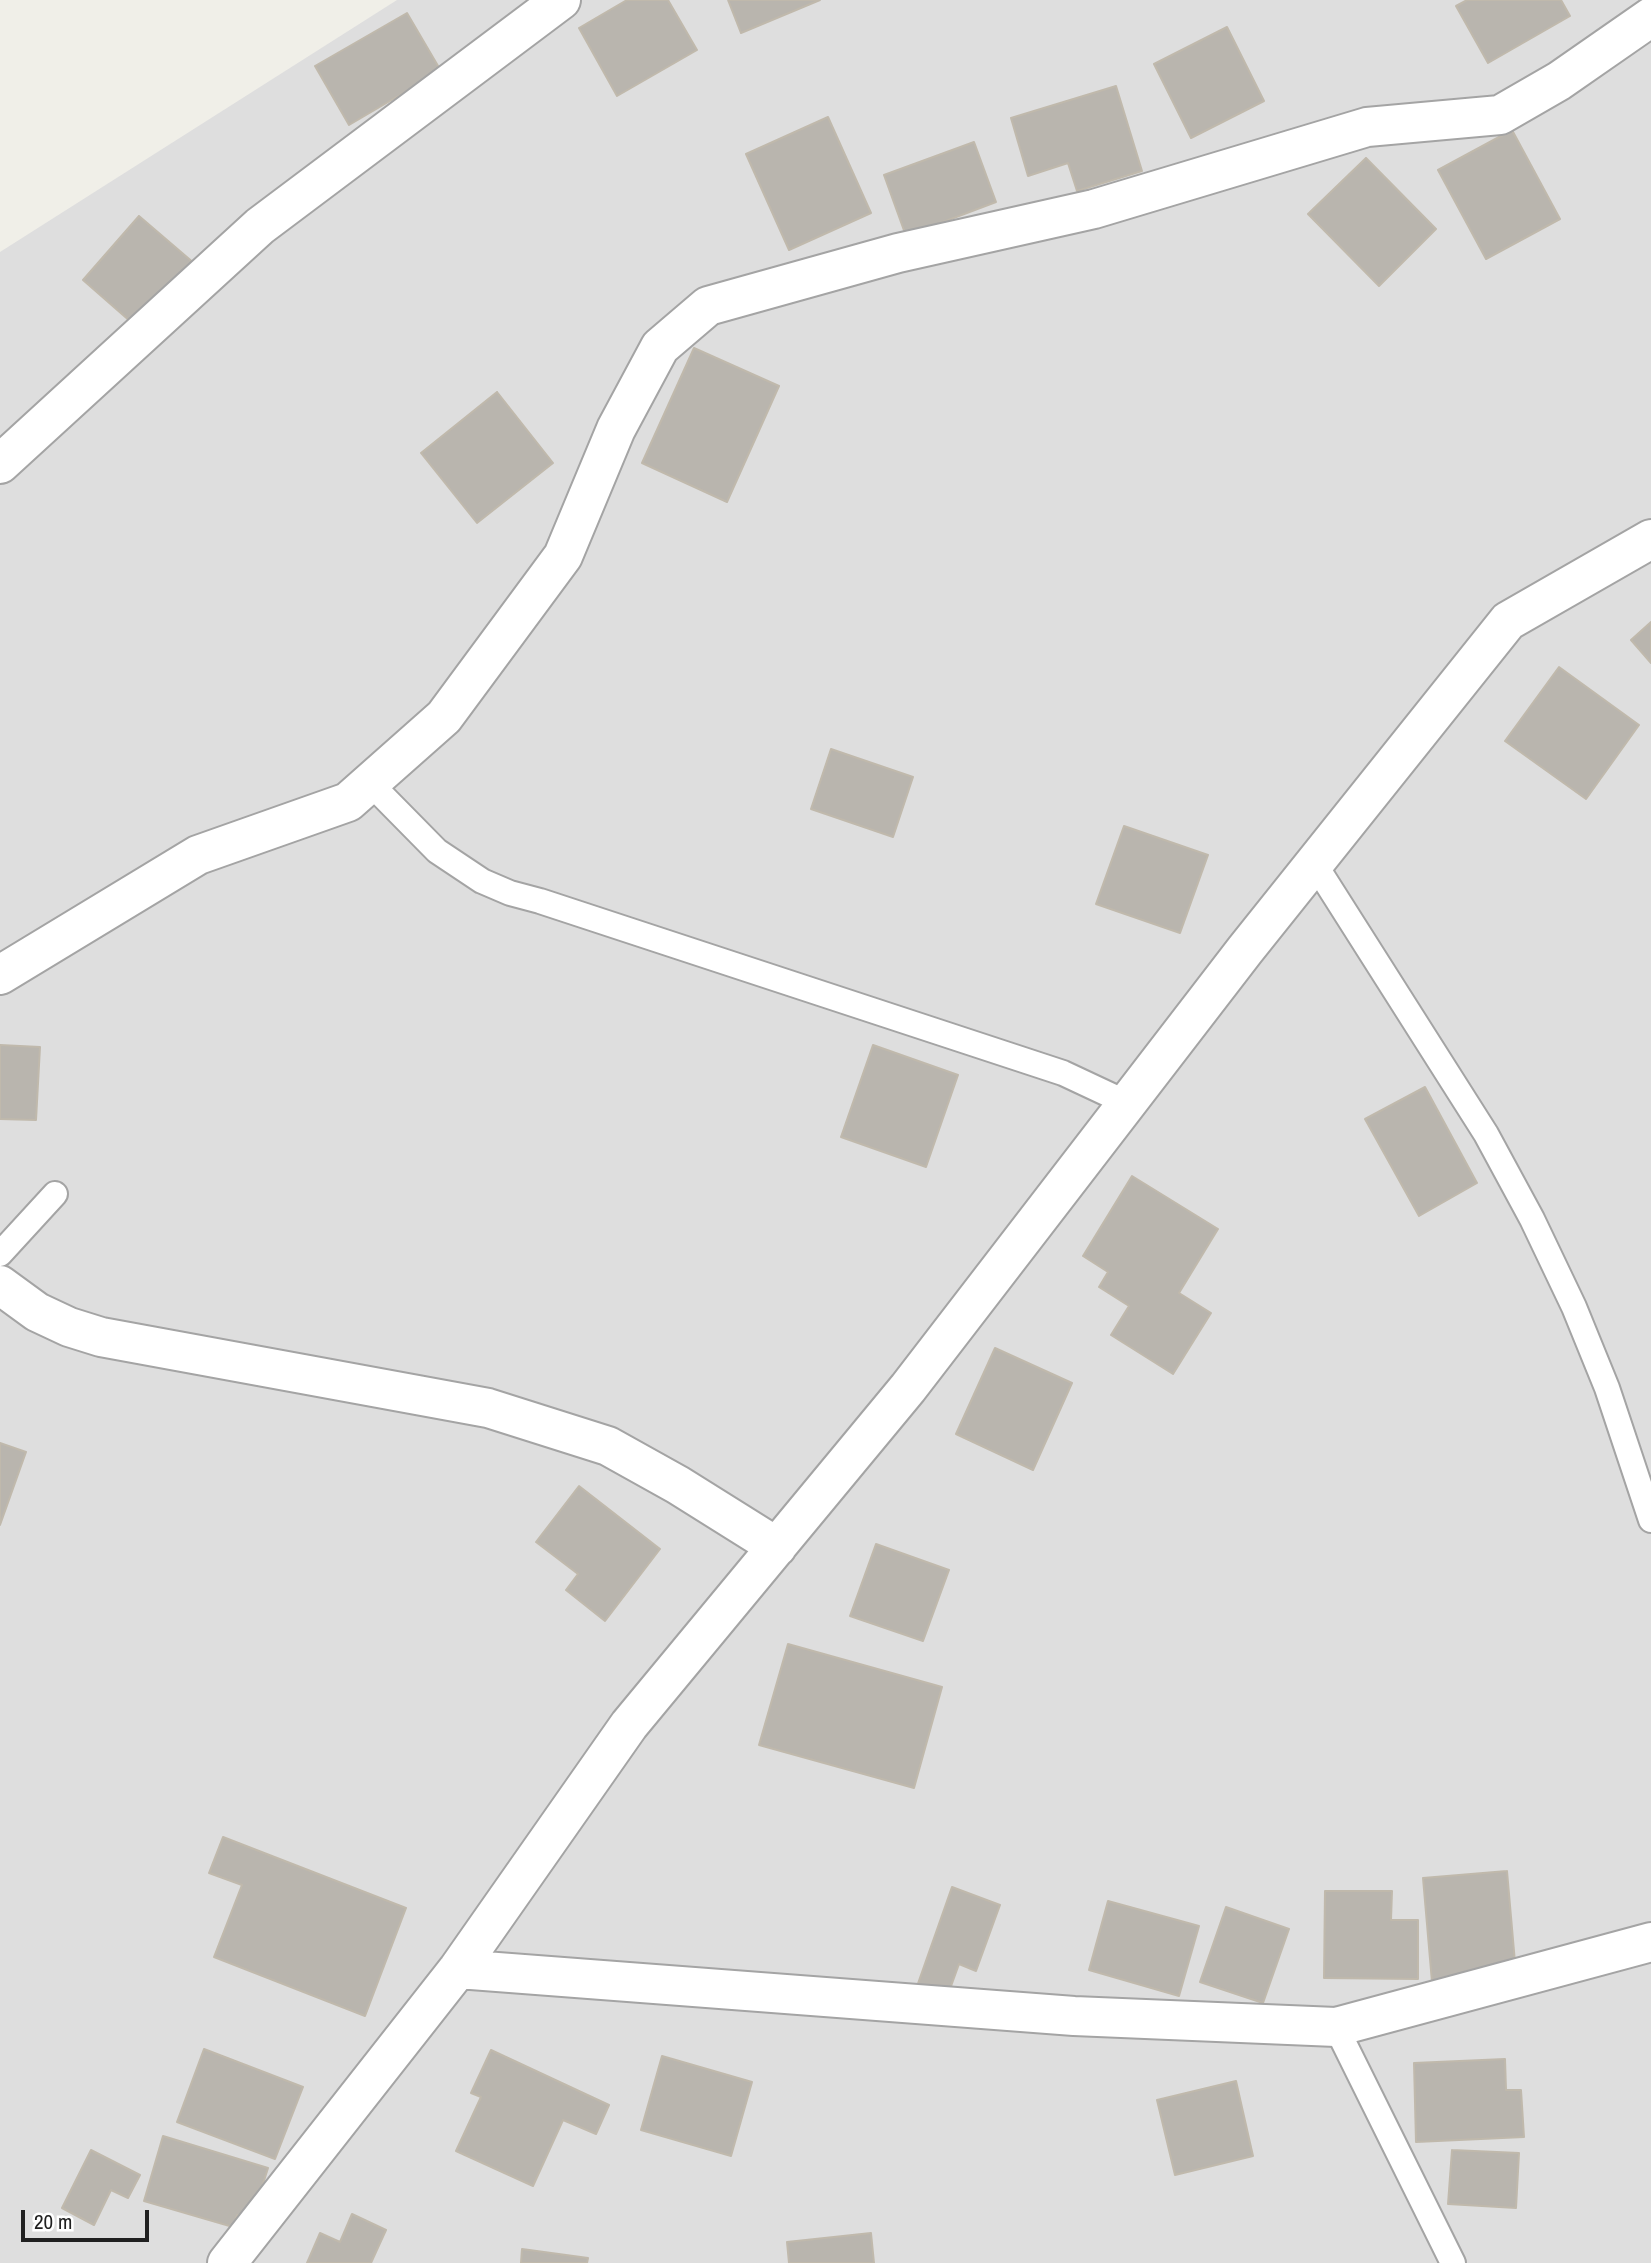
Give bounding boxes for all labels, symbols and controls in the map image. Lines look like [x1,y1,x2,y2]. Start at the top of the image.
scale bar [24,2196,152,2240]
text: 20 m [34,2207,72,2236]

